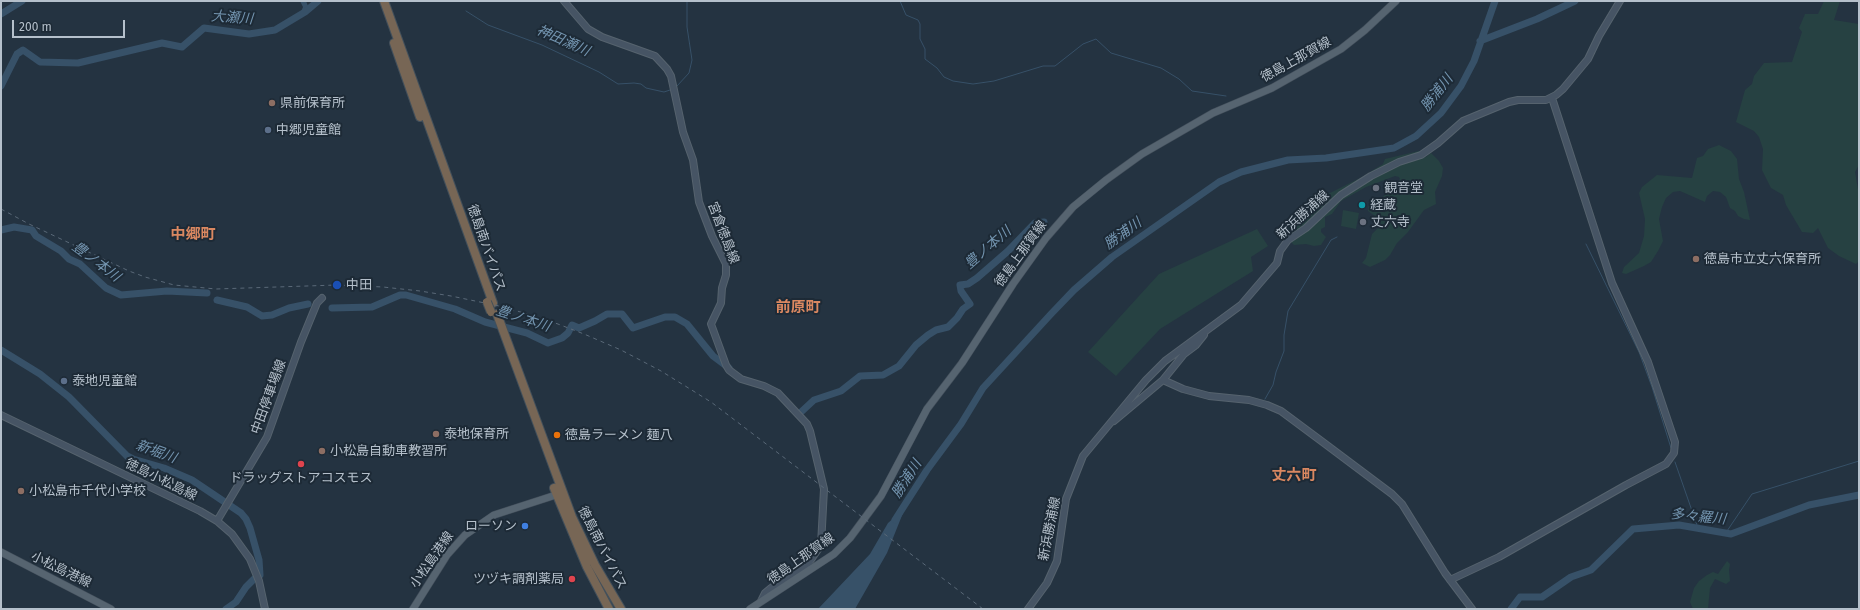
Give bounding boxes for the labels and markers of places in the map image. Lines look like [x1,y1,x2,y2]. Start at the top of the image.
place label: 県前保育所 [280,95,345,111]
marker: 県前保育所 [267,98,277,108]
place label: 中郷児童館 [276,122,341,138]
marker: 中郷児童館 [263,125,273,135]
place label: 観音堂 [1384,180,1423,196]
marker: 観音堂 [1371,183,1381,193]
place label: 経蔵 [1370,197,1396,213]
marker: 経蔵 [1357,200,1367,210]
place label: 丈六寺 [1371,214,1410,230]
marker: 丈六寺 [1358,217,1368,227]
place label: 徳島市立丈六保育所 [1704,251,1821,267]
marker: 徳島市立丈六保育所 [1691,254,1701,264]
place label: 中田 [346,277,372,293]
marker: 中田 [331,279,343,291]
place label: 泰地児童館 [72,373,137,389]
marker: 泰地児童館 [59,376,69,386]
place label: 泰地保育所 [444,426,509,442]
place label: 徳島ラーメン 麺八 [565,427,672,443]
marker: 泰地保育所 [431,429,441,439]
marker: 徳島ラーメン 麺八 [552,430,562,440]
place label: 小松島自動車教習所 [330,443,447,459]
marker: 小松島自動車教習所 [317,446,327,456]
marker: ドラッグストアコスモス [296,459,306,469]
place label: ドラッグストアコスモス [230,470,372,486]
place label: 小松島市千代小学校 [29,483,146,499]
marker: 小松島市千代小学校 [16,486,26,496]
place label: ローソン [465,518,517,534]
marker: ローソン [520,521,530,531]
place label: ツヅキ調剤薬局 [473,571,564,587]
marker: ツヅキ調剤薬局 [567,574,577,584]

